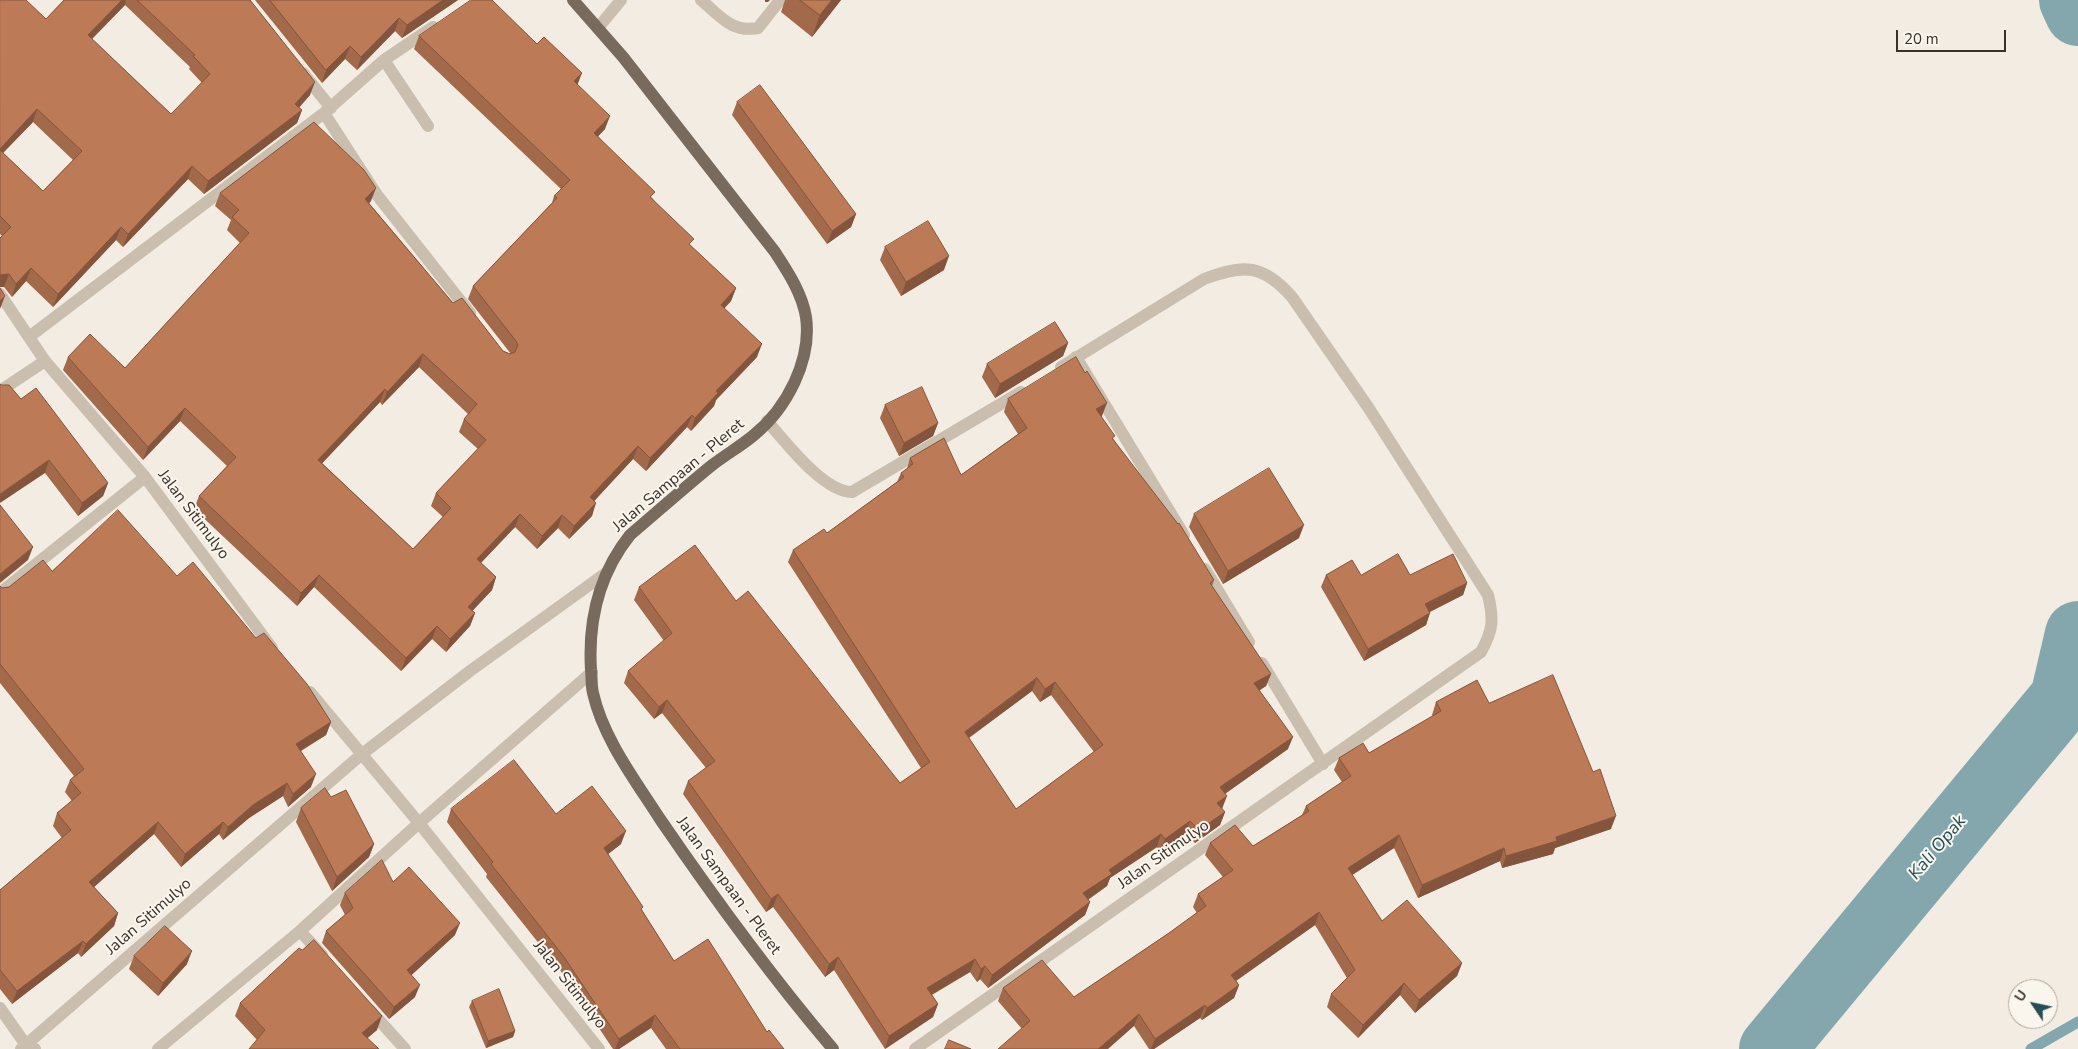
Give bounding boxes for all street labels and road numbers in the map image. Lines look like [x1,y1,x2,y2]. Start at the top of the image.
street label: Jalan Sampaan - Pleret [609,415,749,537]
street label: Jalan Sitimulyo [153,466,233,564]
street label: Jalan Sampaan - Pleret [672,813,784,959]
street label: Jalan Sitimulyo [1115,816,1213,894]
street label: Jalan Sitimulyo [102,875,196,959]
street label: Jalan Sitimulyo [528,937,610,1033]

